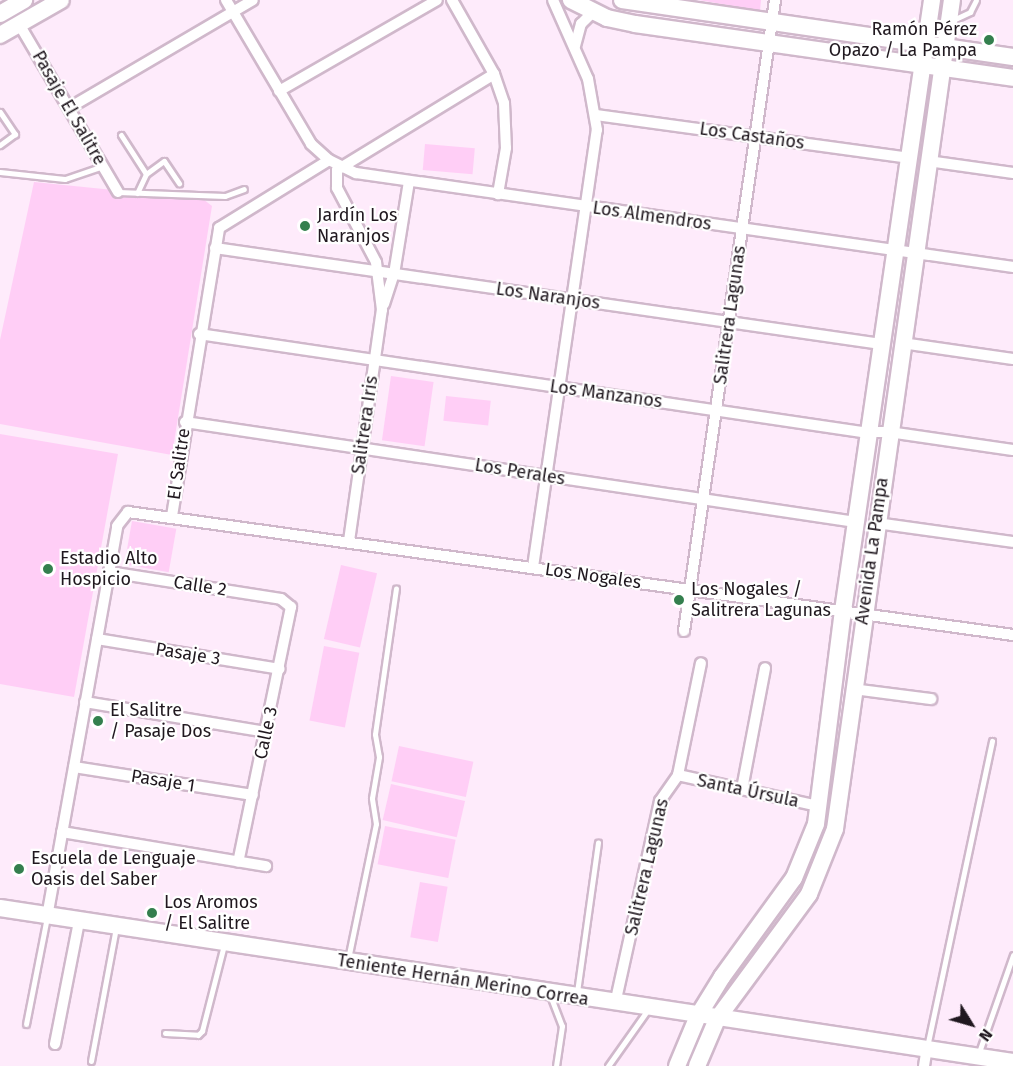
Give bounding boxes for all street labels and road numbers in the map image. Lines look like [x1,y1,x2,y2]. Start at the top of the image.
street label: Pasaje El Salitre [28,47,110,169]
street label: Los Castaños [698,118,806,154]
street label: Los Almendros [591,197,713,235]
street label: Salitrera Lagunas [710,244,750,386]
street label: Los Naranjos [495,278,601,314]
street label: Salitrera Iris [347,374,383,476]
street label: Los Manzanos [548,375,664,413]
street label: El Salitre [163,427,195,501]
street label: Los Perales [473,454,567,490]
street label: Avenida La Pampa [851,476,893,626]
street label: Los Nogales [543,559,643,593]
street label: Calle 2 [172,571,228,601]
street label: Pasaje 3 [154,638,222,670]
street label: Calle 3 [250,705,282,761]
street label: Pasaje 1 [130,765,196,797]
street label: Santa Úrsula [695,770,801,812]
street label: Salitrera Lagunas [621,796,673,938]
street label: Teniente Hernán Merino Correa [336,949,590,1011]

